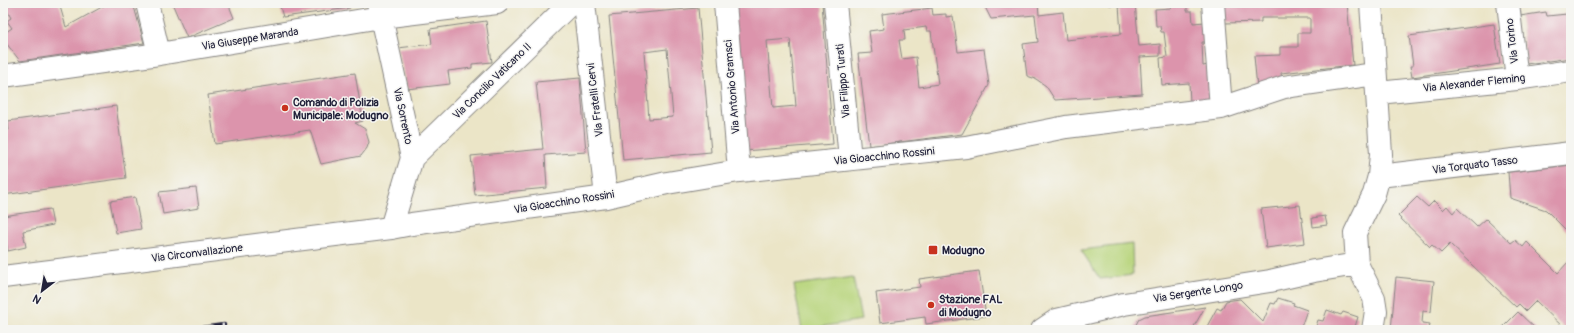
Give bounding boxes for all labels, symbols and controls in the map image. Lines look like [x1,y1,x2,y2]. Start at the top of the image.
street label: Via Torino [1503,17,1521,64]
street label: Via Giuseppe Maranda [201,25,299,53]
street label: Via Antonio Gramsci [721,39,743,135]
street label: Via Concilio Vaticano II [450,40,534,122]
street label: Via Filippo Turati [833,43,853,119]
street label: Via Fratelli Cervi [584,63,606,137]
street label: Via Alexander Fleming [1422,71,1526,95]
street label: Via Sorrento [391,86,415,146]
place label: Comando di Polizia Municipale: Modugno [293,96,389,122]
marker: Comando di Polizia Municipale: Modugno [280,103,290,113]
street label: Via Gioacchino Rossini [833,144,935,168]
street label: Via Torquato Tasso [1432,153,1519,177]
street label: Via Gioacchino Rossini [513,188,615,216]
street label: Via Circonvallazione [151,241,244,265]
marker: Modugno [927,244,939,256]
place label: Modugno [942,244,985,257]
north arrow [22,271,62,311]
street label: Via Sergente Longo [1152,278,1244,306]
text: N [30,291,44,307]
place label: Stazione FAL di Modugno [939,293,1002,319]
marker: Stazione FAL di Modugno [926,300,936,310]

